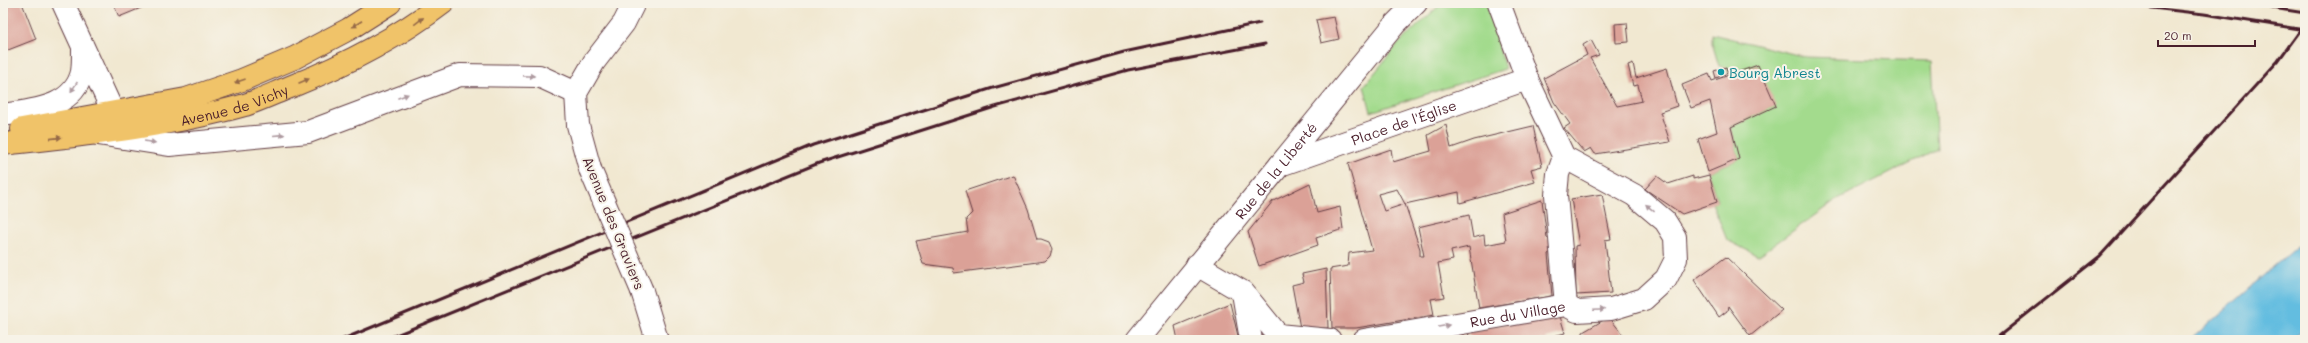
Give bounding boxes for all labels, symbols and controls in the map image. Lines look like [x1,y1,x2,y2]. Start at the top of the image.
one-way arrow [414,17,424,25]
one-way arrow [352,20,363,28]
scale bar [2158,22,2255,48]
text: 20 m [2164,27,2192,43]
place label: Bourg Abrest [1729,63,1821,82]
marker: Bourg Abrest [1716,67,1726,77]
one-way arrow [523,72,535,79]
one-way arrow [234,78,246,84]
one-way arrow [298,78,309,84]
street label: Avenue de Vichy [179,79,291,129]
one-way arrow [70,82,78,92]
one-way arrow [397,93,409,99]
street label: Place de l'Église [1348,95,1459,149]
street label: Rue de la Liberté [1230,118,1321,223]
one-way arrow [273,132,285,138]
one-way arrow [50,135,62,142]
one-way arrow [144,140,156,146]
street label: Avenue des Graviers [579,154,649,292]
one-way arrow [1645,204,1656,213]
street label: Rue du Village [1468,296,1567,331]
one-way arrow [1593,306,1605,313]
one-way arrow [1438,323,1450,329]

